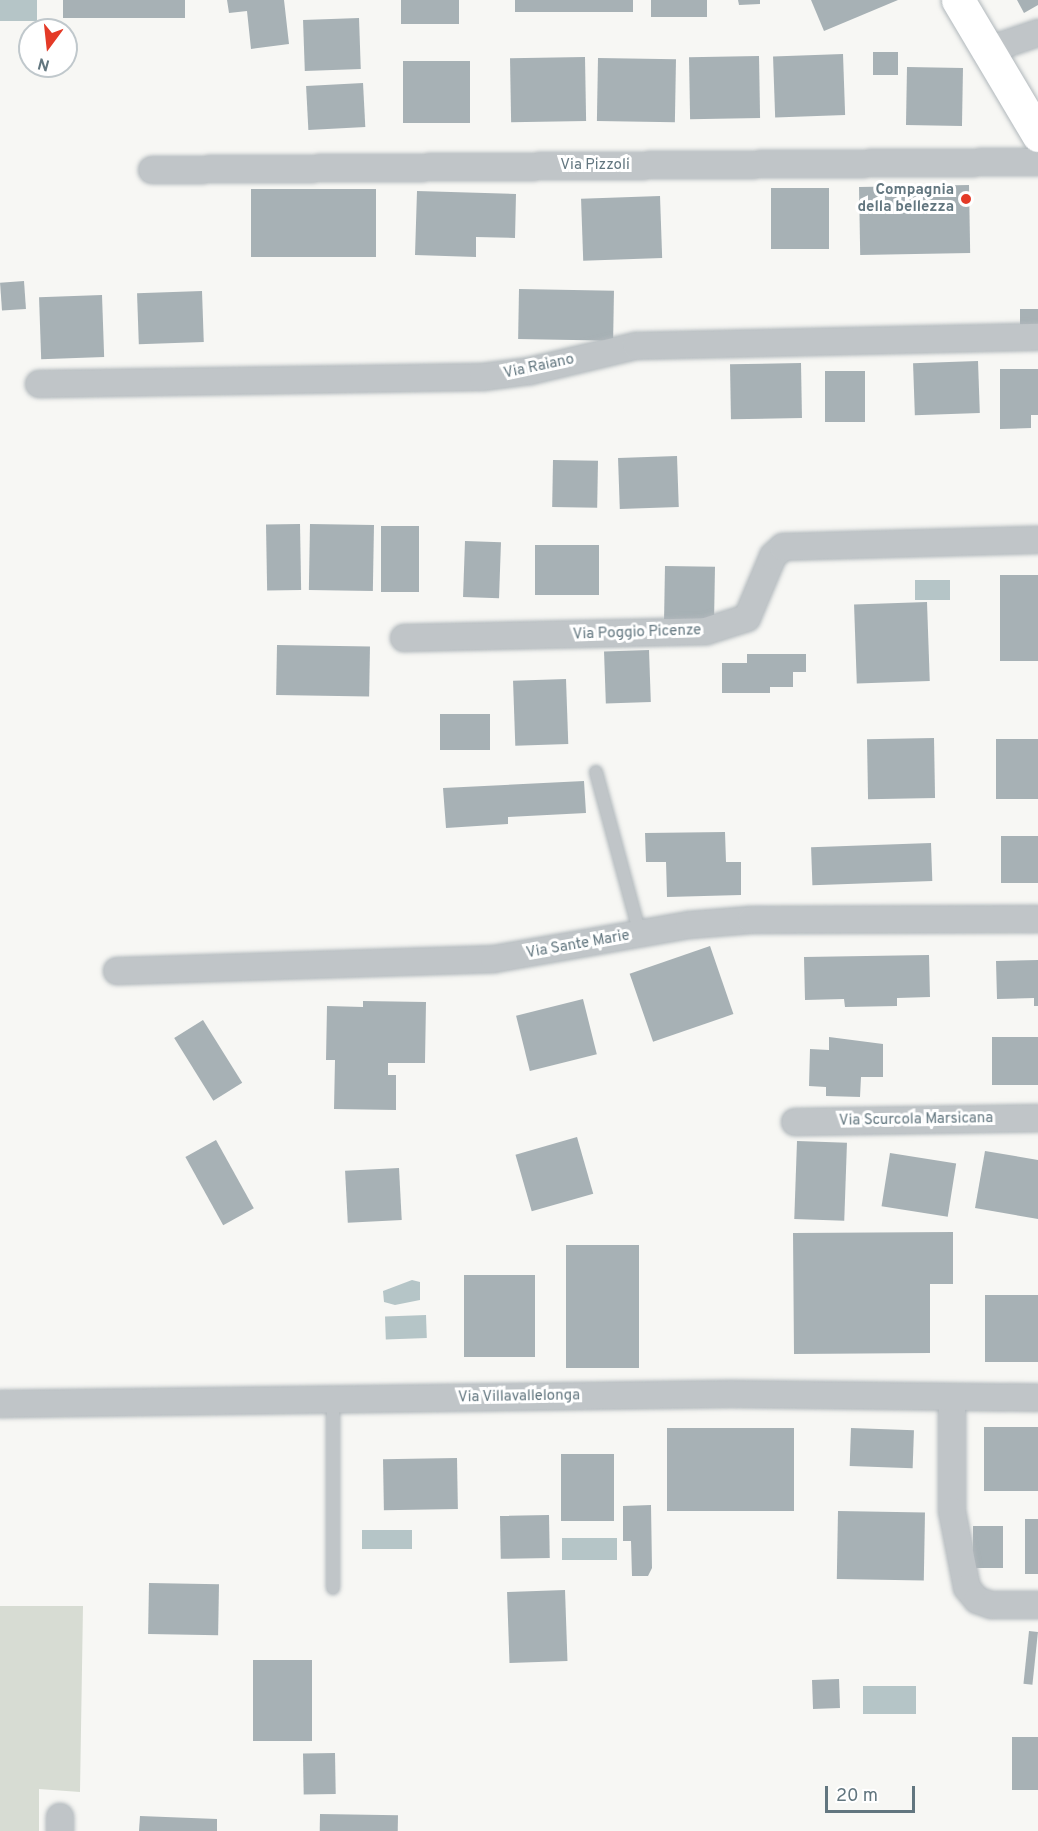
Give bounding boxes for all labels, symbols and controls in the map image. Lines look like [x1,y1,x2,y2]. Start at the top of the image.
north arrow [18,18,78,78]
text: N [36,52,52,75]
street label: Via Pizzoli [560,157,630,175]
place label: Compagnia della bellezza [857,181,954,216]
marker: Compagnia della bellezza [959,192,973,206]
street label: Via Raiano [502,351,576,383]
street label: Via Poggio Picenze [572,622,702,644]
street label: Via Sante Marie [525,927,631,963]
street label: Via Scurcola Marsicana [839,1110,993,1130]
street label: Via Villavallelonga [457,1387,581,1407]
scale bar [828,1774,918,1812]
text: 20 m [836,1785,878,1808]

